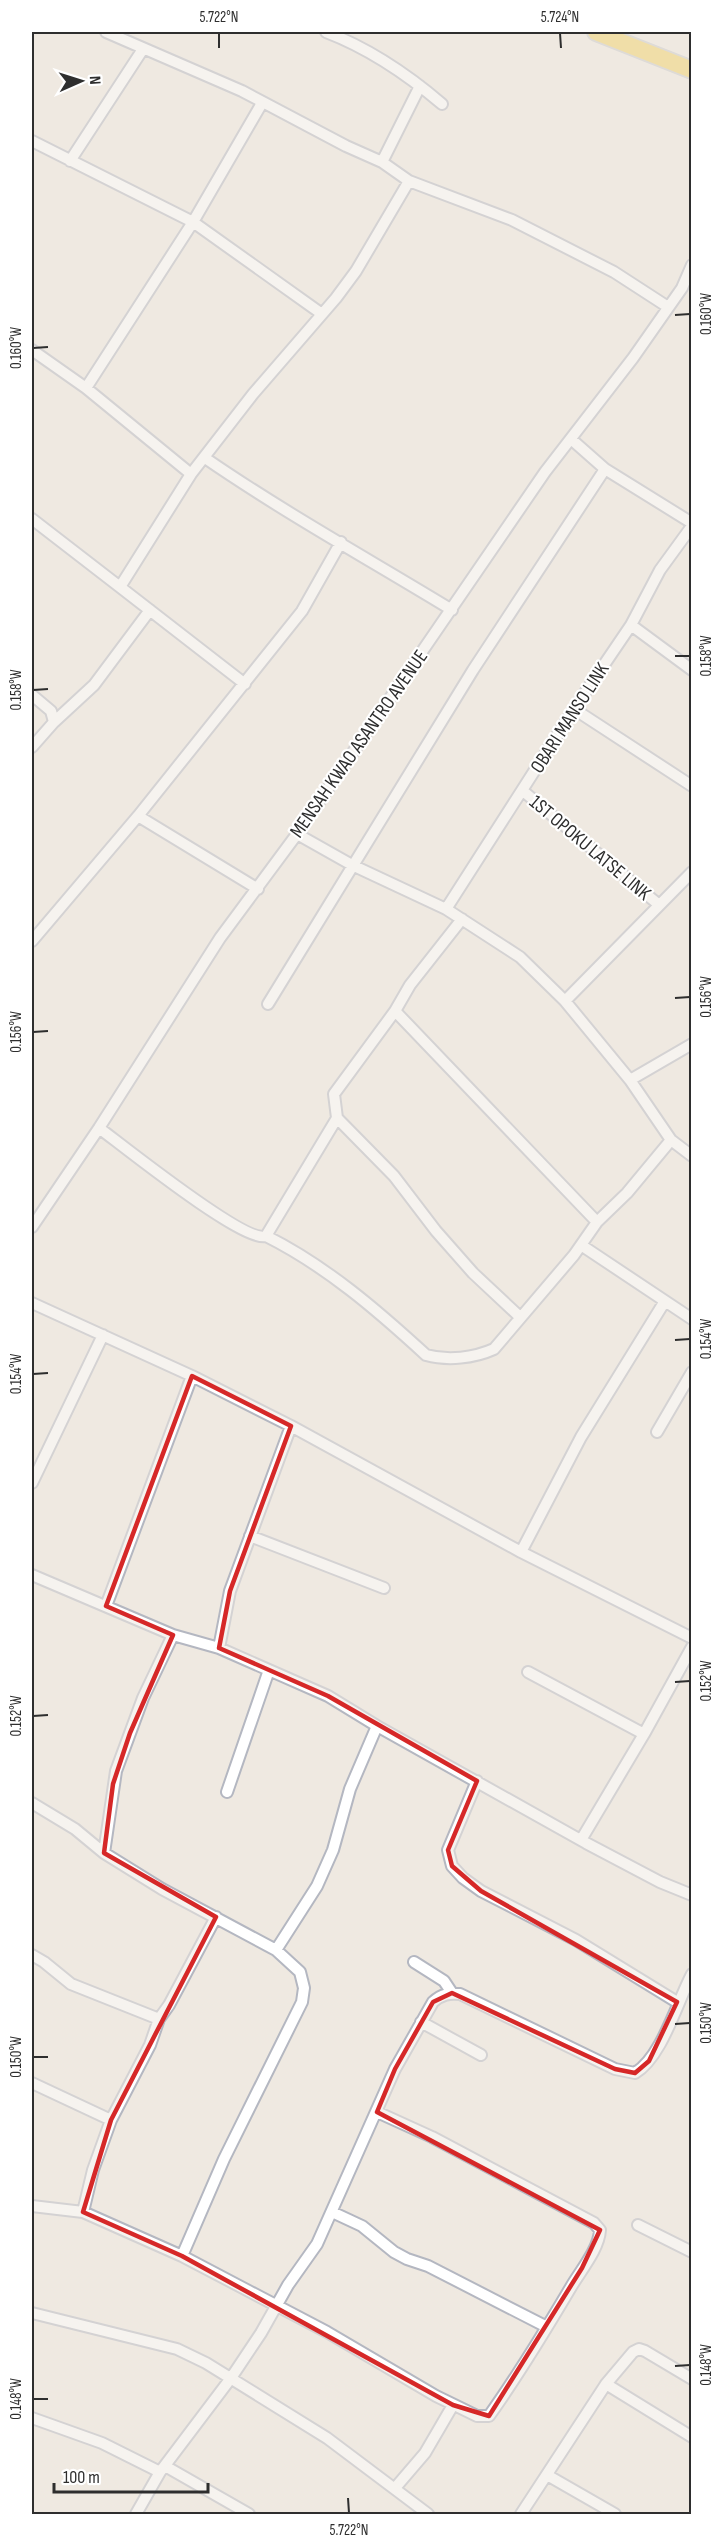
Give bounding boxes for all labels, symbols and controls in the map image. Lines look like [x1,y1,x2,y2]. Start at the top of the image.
text: 5.722°N [200,8,238,27]
text: 5.724°N [541,8,579,27]
north arrow [51,51,111,111]
text: N [85,76,104,85]
text: 0.160°W [697,293,716,335]
text: 0.160°W [7,327,26,369]
text: 0.158°W [697,635,716,677]
street label: MENSAH KWAO ASANTRO AVENUE [285,645,433,843]
street label: OBARI MANSO LINK [525,658,615,778]
text: 0.158°W [7,669,26,711]
street label: 1ST OPOKU LATSE LINK [524,790,656,906]
text: 0.156°W [697,976,716,1018]
text: 0.156°W [7,1011,26,1053]
text: 0.154°W [697,1319,716,1359]
text: 0.154°W [7,1354,26,1394]
text: 0.152°W [697,1660,716,1701]
text: 0.152°W [7,1695,26,1736]
text: 0.150°W [697,2002,716,2044]
text: 0.150°W [7,2036,26,2078]
text: 0.148°W [697,2344,716,2386]
text: 0.148°W [7,2378,26,2420]
scale bar [54,2456,208,2494]
text: 100 m [63,2467,100,2488]
text: 5.722°N [330,2521,368,2540]

